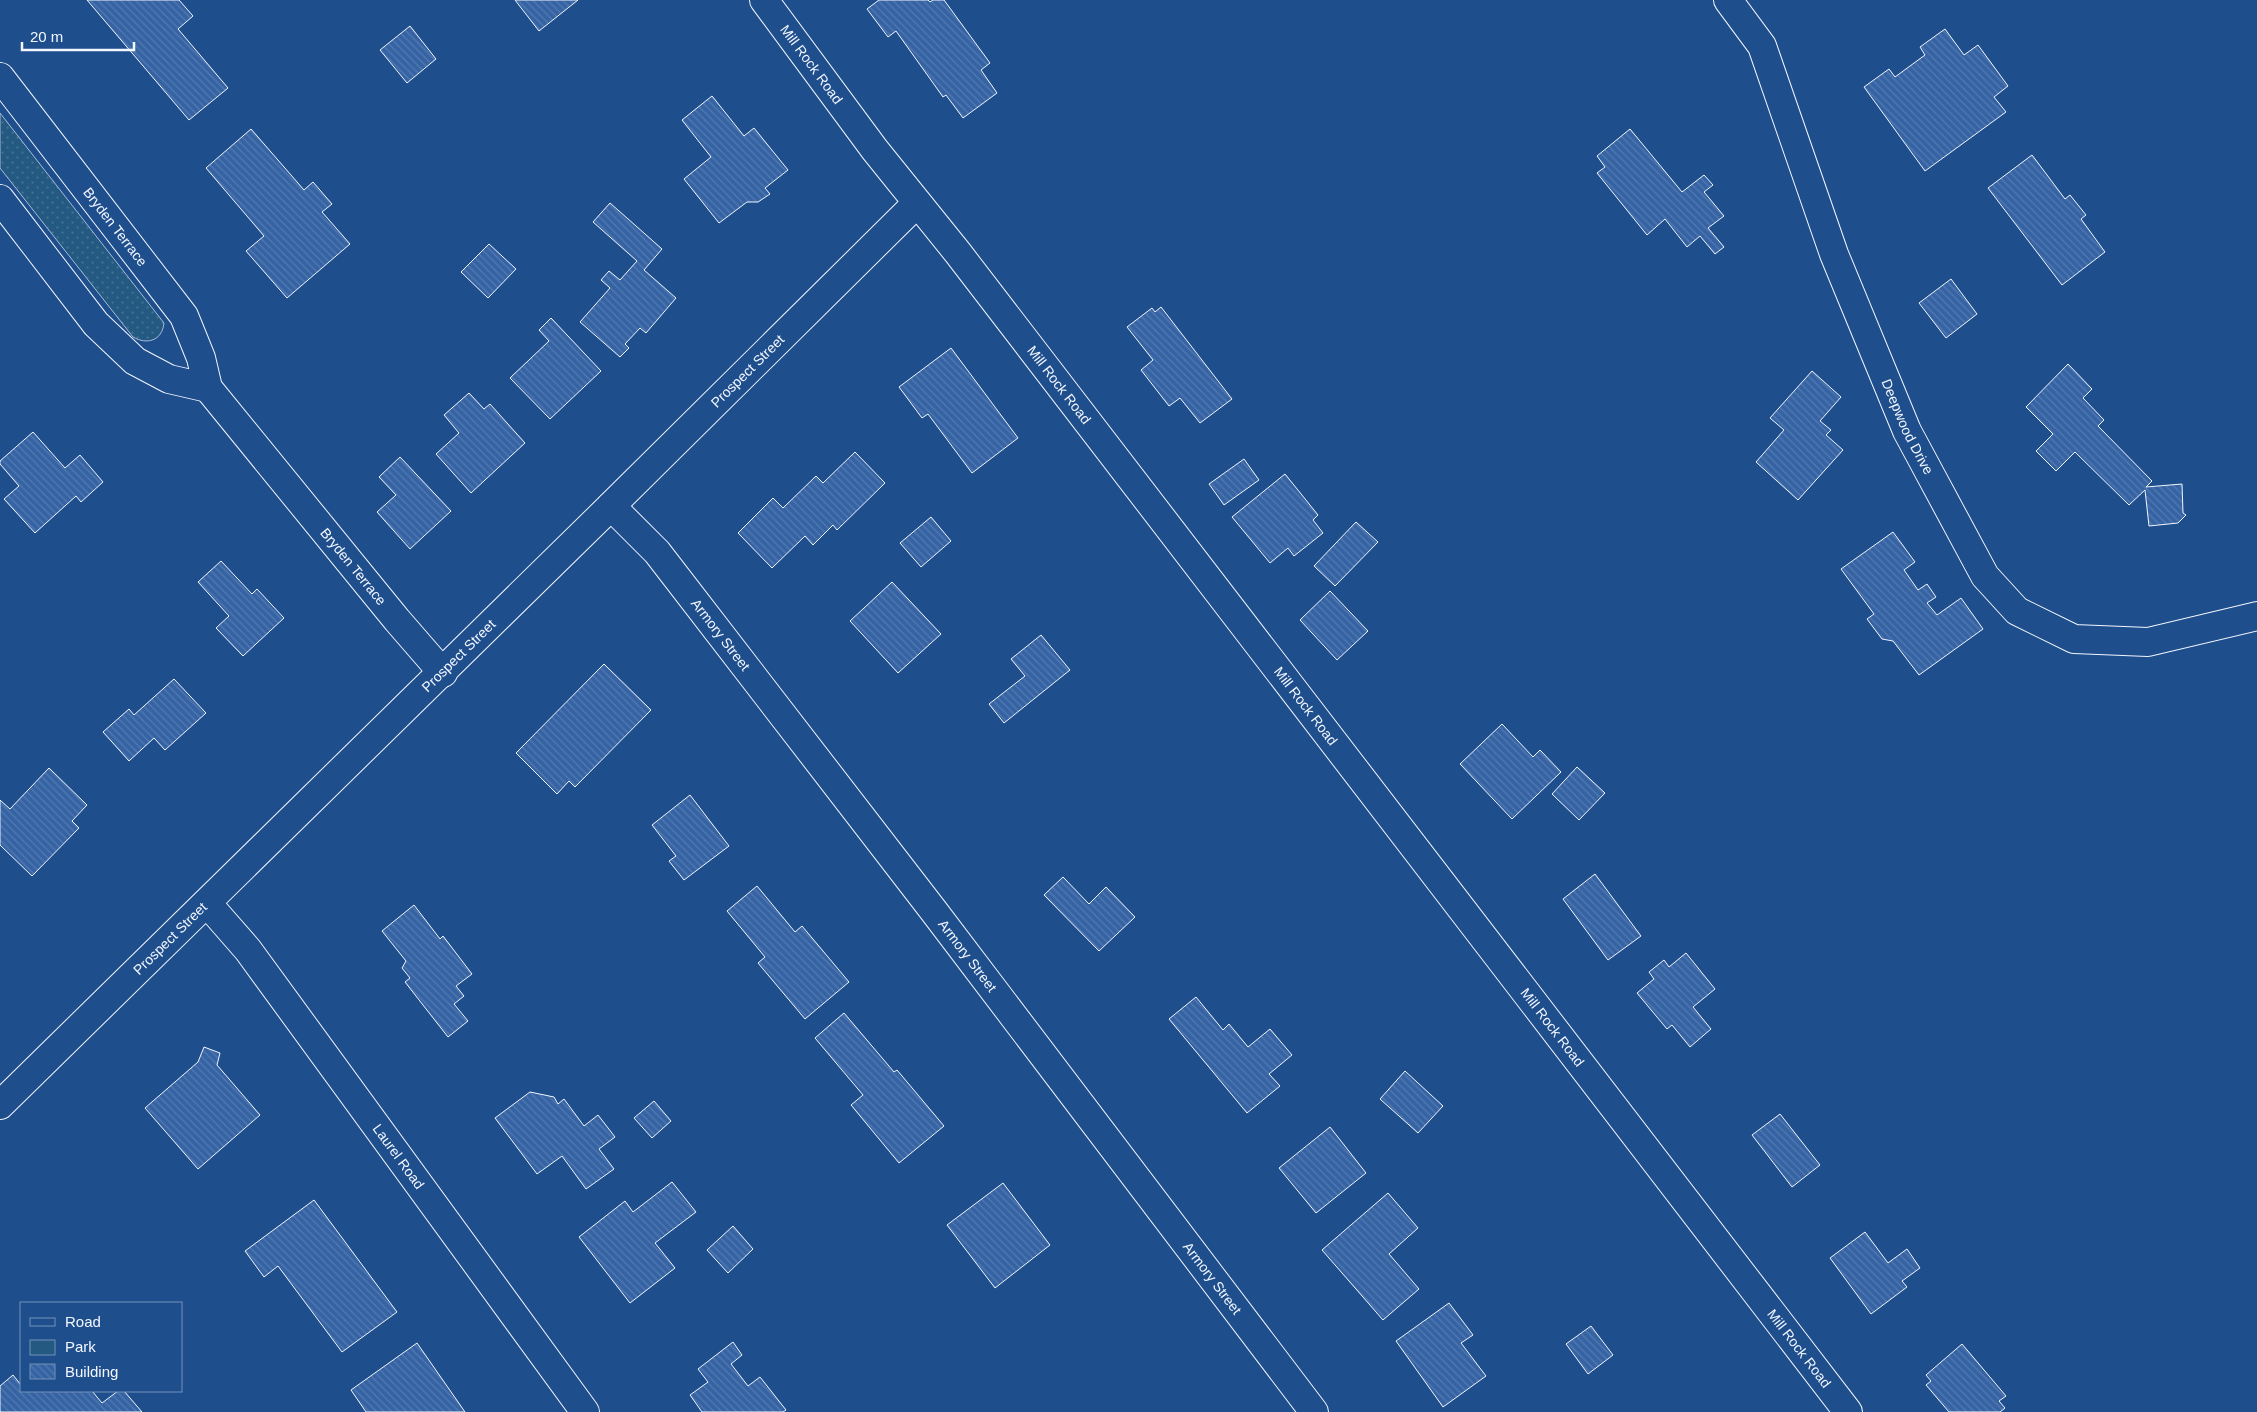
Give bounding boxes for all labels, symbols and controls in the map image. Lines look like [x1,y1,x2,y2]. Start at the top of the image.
scale bar [22,20,135,52]
street label: Mill Rock Road [777,22,846,107]
text: 20 m [30,28,63,45]
street label: Bryden Terrace [80,184,151,269]
street label: Prospect Street [707,331,787,411]
street label: Mill Rock Road [1024,342,1094,427]
street label: Deepwood Drive [1878,377,1937,477]
street label: Bryden Terrace [317,525,390,608]
street label: Armory Street [688,595,753,674]
street label: Prospect Street [418,616,499,695]
street label: Mill Rock Road [1271,664,1341,748]
street label: Prospect Street [130,899,210,978]
street label: Armory Street [935,916,1000,995]
street label: Mill Rock Road [1517,985,1588,1069]
street label: Laurel Road [370,1121,428,1192]
street label: Armory Street [1180,1239,1245,1318]
legend [20,1302,182,1392]
street label: Mill Rock Road [1764,1306,1834,1391]
text: Road [65,1313,101,1330]
text: Park [65,1338,96,1355]
text: Building [65,1363,118,1380]

